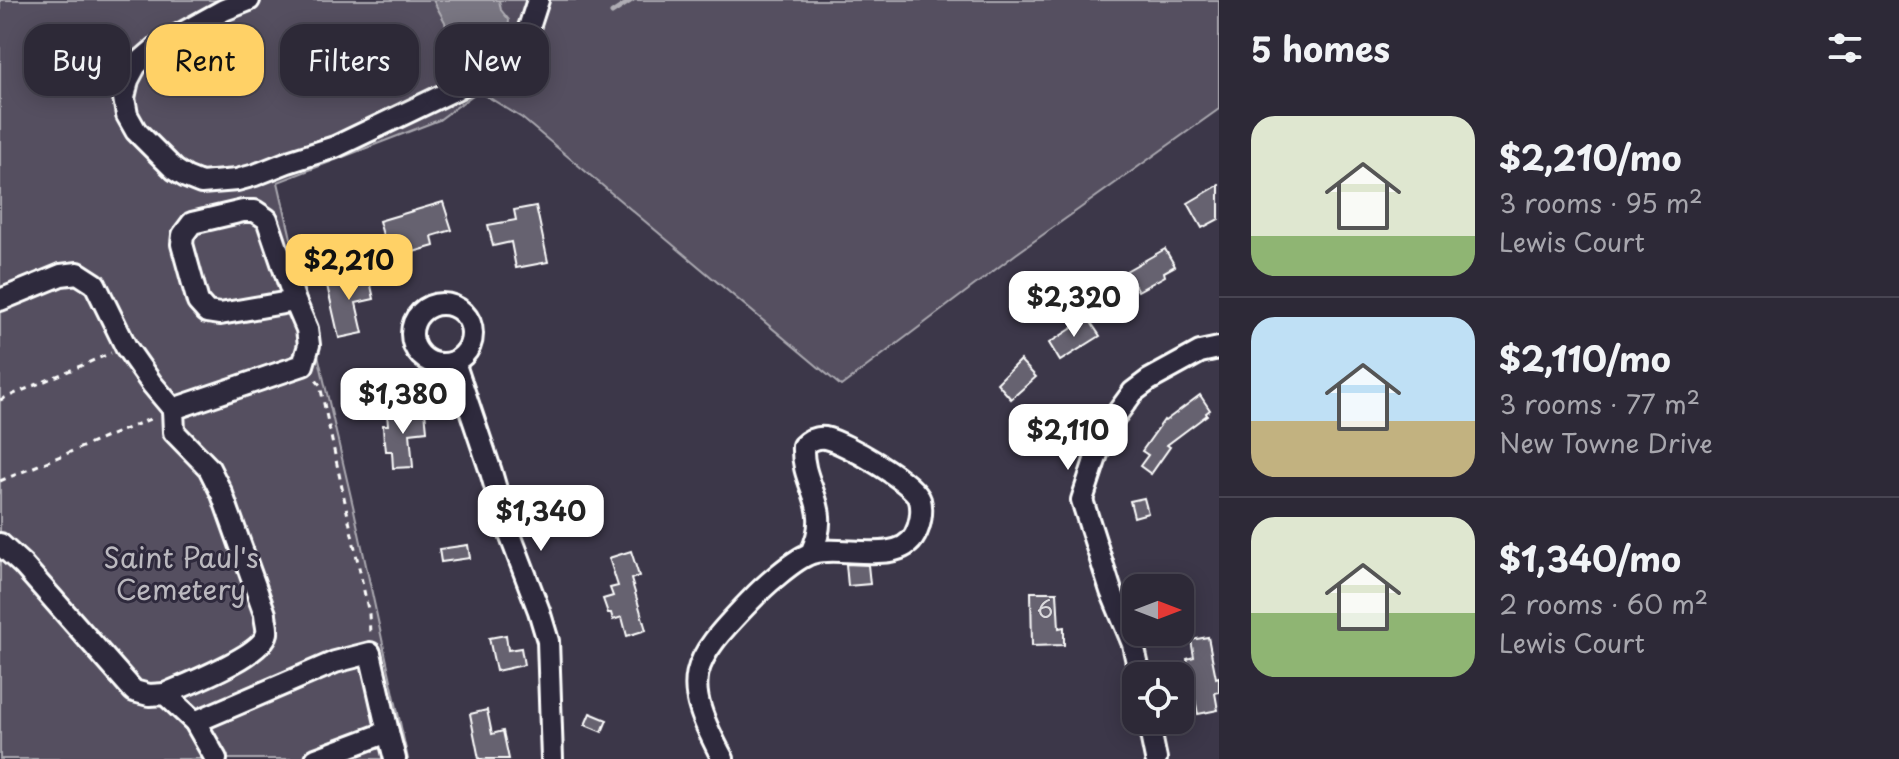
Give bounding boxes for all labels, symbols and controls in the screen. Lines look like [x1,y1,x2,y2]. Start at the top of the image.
text: 5 homes [1251,22,1390,74]
chip: Buy [24,24,130,96]
chip: Rent [146,24,264,96]
chip: Filters [280,24,419,96]
chip: New [435,24,549,96]
icon: filters [1823,26,1867,70]
text: $2,210/mo [1499,131,1681,183]
icon: home [1315,148,1411,244]
text: 3 rooms · 95 m² [1499,183,1703,222]
text: Lewis Court [1499,222,1645,261]
pin: $2,210 [284,234,414,302]
text: $2,210 [304,240,394,279]
pin: $2,320 [1009,271,1139,339]
text: $2,320 [1027,277,1121,316]
text: $2,110/mo [1499,332,1671,384]
icon: home [1315,349,1411,445]
pin: $1,380 [338,368,468,436]
text: $1,380 [359,374,447,413]
text: 3 rooms · 77 m² [1499,384,1700,423]
pin: $2,110 [1003,404,1133,472]
text: $2,110 [1027,410,1109,449]
text: New Towne Drive [1499,423,1713,462]
pin: $1,340 [476,485,606,553]
text: $1,340 [496,491,586,530]
text: $1,340/mo [1499,532,1681,584]
park label: Saint Paul's Cemetery [103,535,259,610]
icon: home [1315,549,1411,645]
north arrow [1122,574,1194,646]
map controls [1122,574,1194,734]
text: 2 rooms · 60 m² [1499,584,1708,623]
house number: 6 [1037,590,1053,626]
text: Lewis Court [1499,623,1645,662]
button: locate [1122,662,1194,734]

